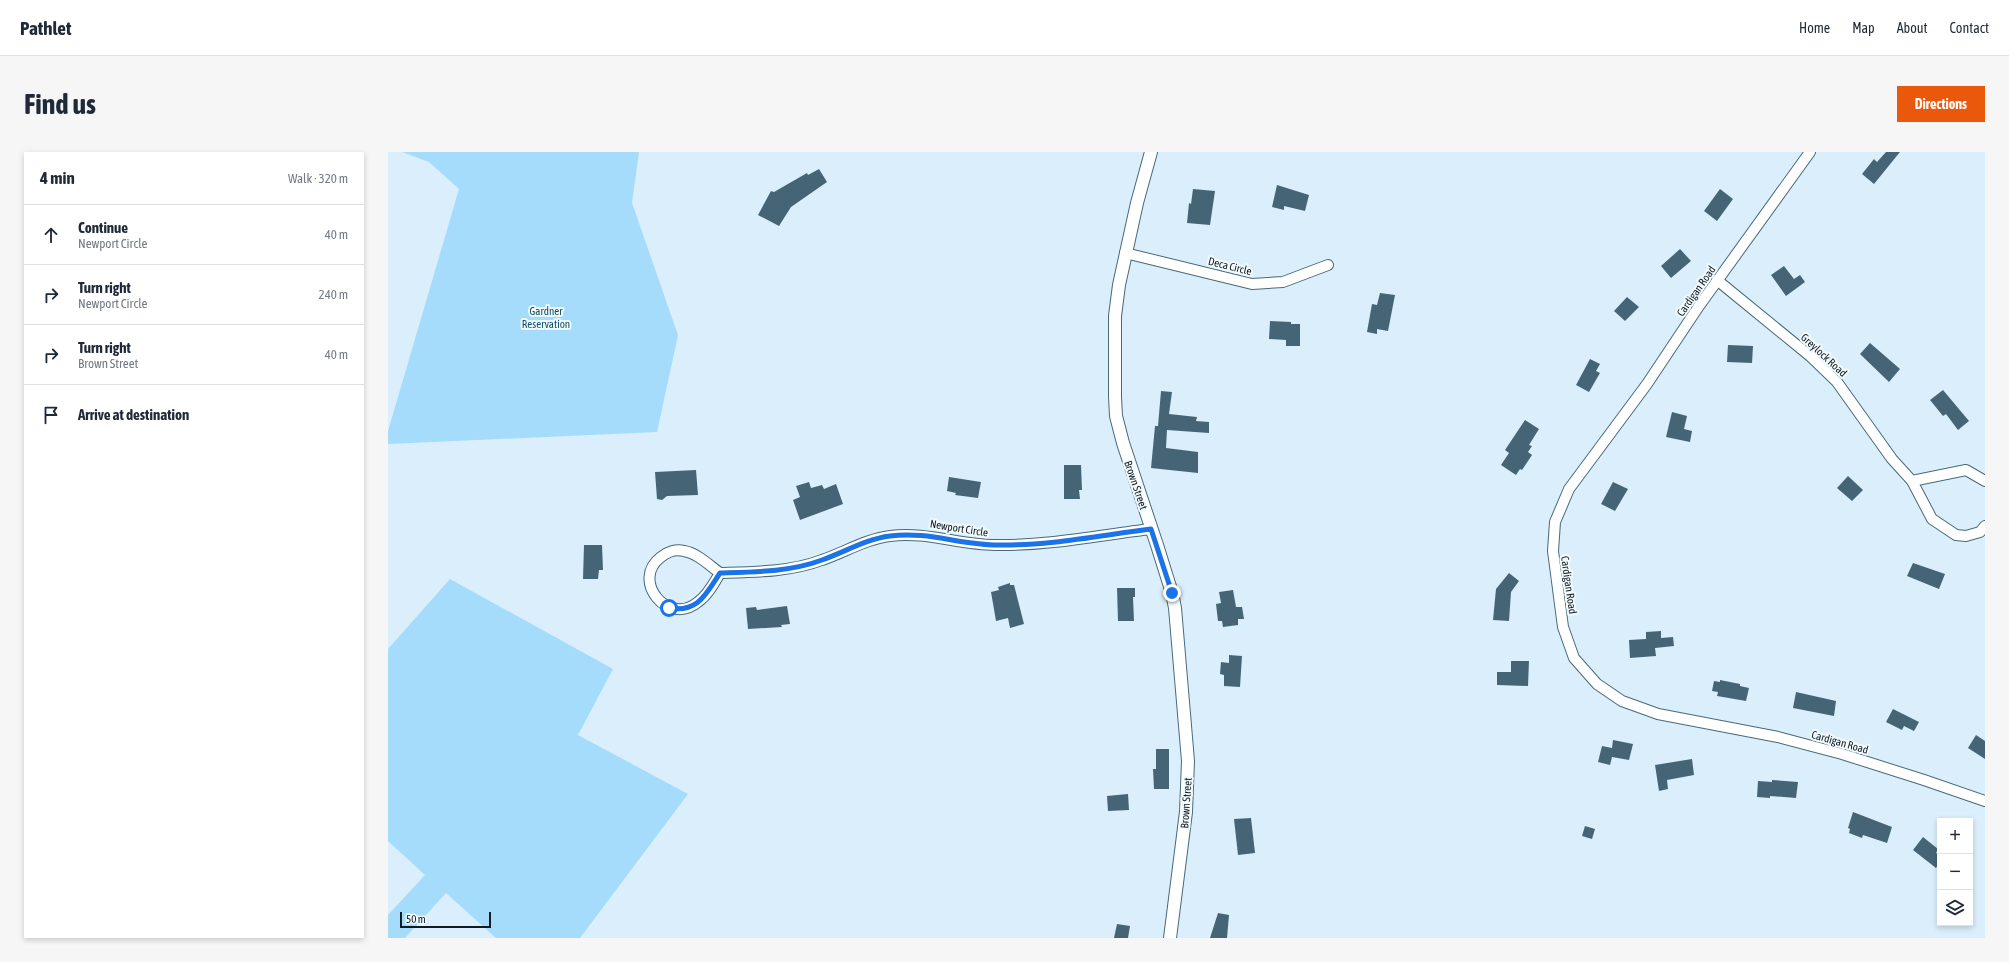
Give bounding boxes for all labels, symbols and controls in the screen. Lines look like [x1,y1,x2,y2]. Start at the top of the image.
text: Pathlet [20,17,71,39]
text: Home [1799,20,1830,36]
text: Map [1852,20,1875,36]
text: About [1897,20,1928,36]
text: Contact [1950,20,1989,36]
button: Directions [1897,86,1985,122]
text: Find us [24,88,96,120]
text: 4 min [40,168,75,188]
text: Walk · 320 m [288,171,348,186]
text: Continue [78,219,128,236]
icon: ahead [40,224,62,246]
text: 40 m [325,227,348,242]
text: Newport Circle [78,236,147,251]
street label: Deca Circle [1207,255,1253,277]
street label: Cardigan Road [1674,264,1718,318]
text: Turn right [78,279,131,296]
icon: right [40,284,62,306]
text: 240 m [319,287,348,302]
text: Newport Circle [78,296,147,311]
park label: Gardner Reservation [522,305,570,330]
street label: Greylock Road [1799,331,1849,379]
text: Turn right [78,339,131,356]
icon: right [40,344,62,366]
text: 40 m [325,347,348,362]
text: Brown Street [78,356,138,371]
icon: arrive [40,404,62,426]
text: Arrive at destination [78,406,189,423]
street label: Brown Street [1122,459,1150,511]
street label: Newport Circle [929,517,989,539]
street label: Cardigan Road [1559,555,1579,615]
route end [1163,584,1181,602]
route start [660,599,678,617]
street label: Cardigan Road [1810,728,1870,756]
street label: Brown Street [1178,777,1194,829]
map controls [1937,818,1973,926]
button: + [1937,818,1973,854]
button: − [1937,854,1973,890]
button: layers [1937,890,1973,926]
scale bar [400,910,491,929]
text: 50 m [406,913,426,925]

